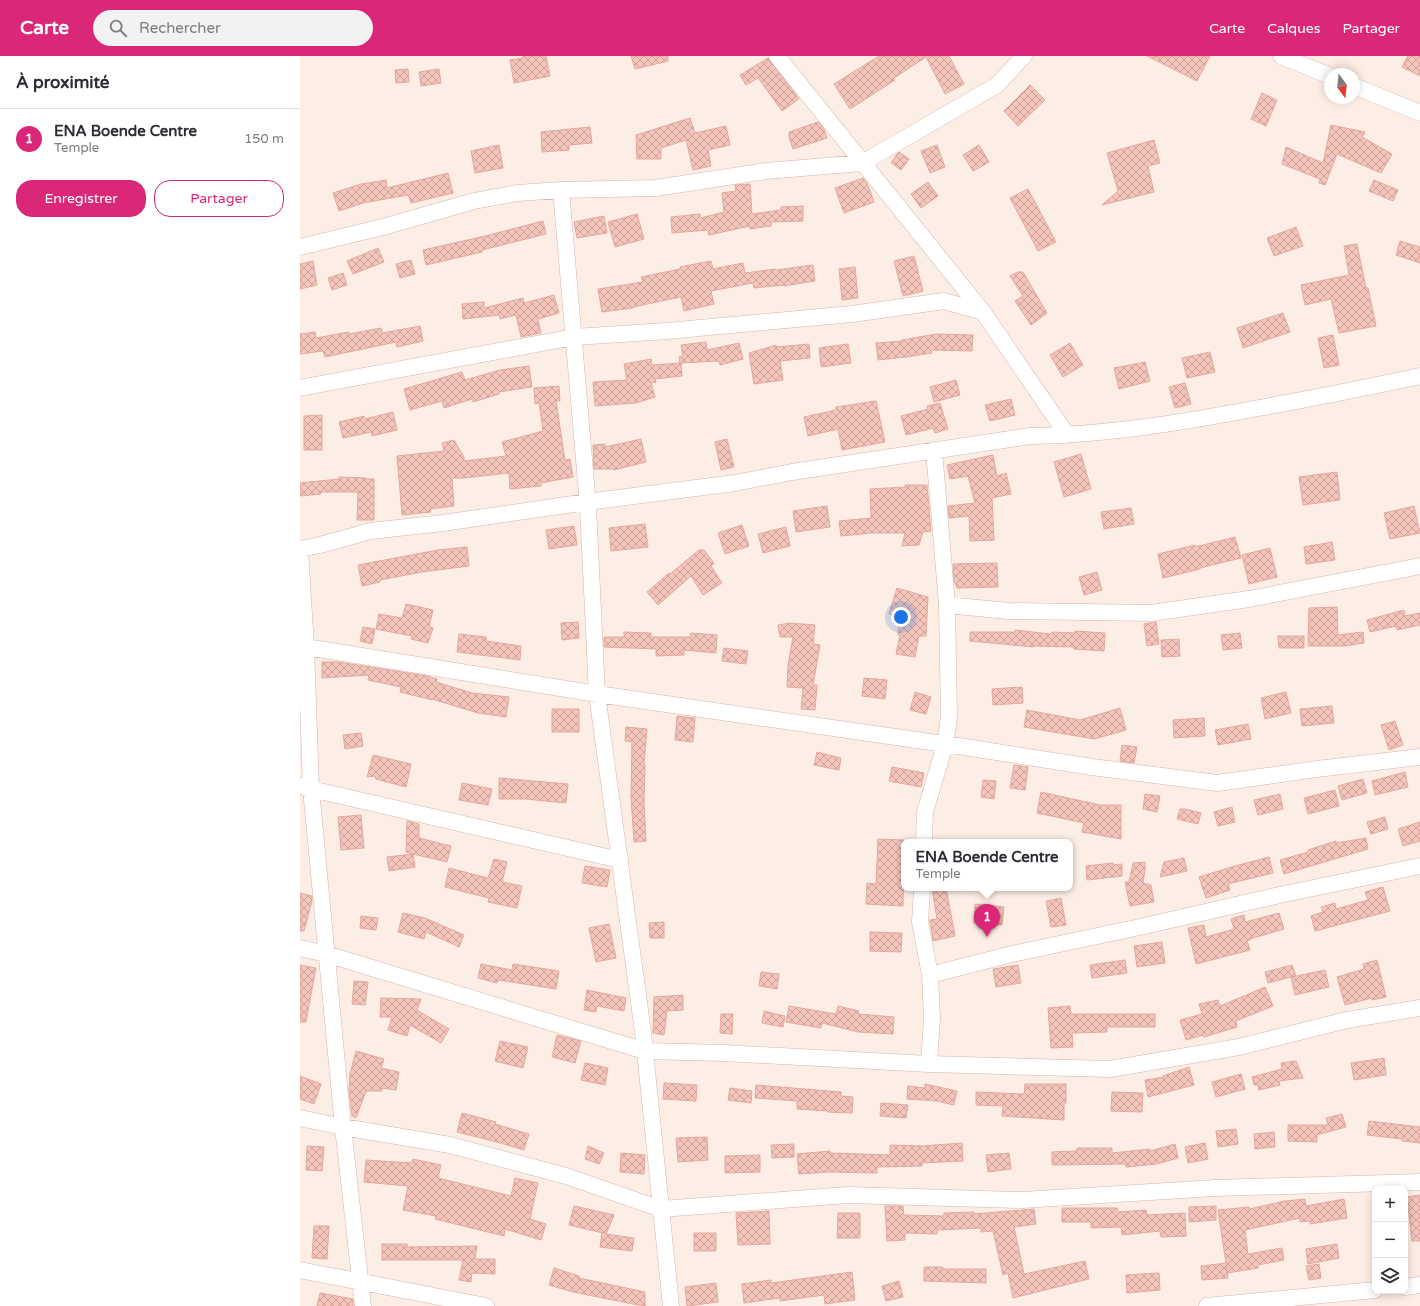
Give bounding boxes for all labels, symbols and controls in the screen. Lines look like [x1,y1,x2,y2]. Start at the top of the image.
search box [93,10,373,46]
text: Carte [20,17,69,39]
icon: search [107,17,129,39]
text: Rechercher [139,19,221,37]
text: Carte [1209,20,1245,37]
text: Calques [1267,20,1320,37]
text: Partager [1342,20,1400,37]
north arrow [1324,68,1360,104]
text: À proximité [16,72,109,93]
text: ENA Boende Centre [54,122,197,140]
text: 1 [25,131,33,147]
text: 150 m [244,131,284,147]
text: Temple [54,140,99,156]
button: Enregistrer [16,180,146,217]
button: Partager [154,180,284,217]
your location [891,607,911,627]
popup [901,839,1073,891]
text: ENA Boende Centre [916,848,1059,866]
text: Temple [916,866,961,882]
pin: 1 [974,904,1000,937]
map controls [1372,1186,1408,1294]
button: + [1372,1186,1408,1222]
button: − [1372,1222,1408,1258]
button: layers [1372,1258,1408,1294]

